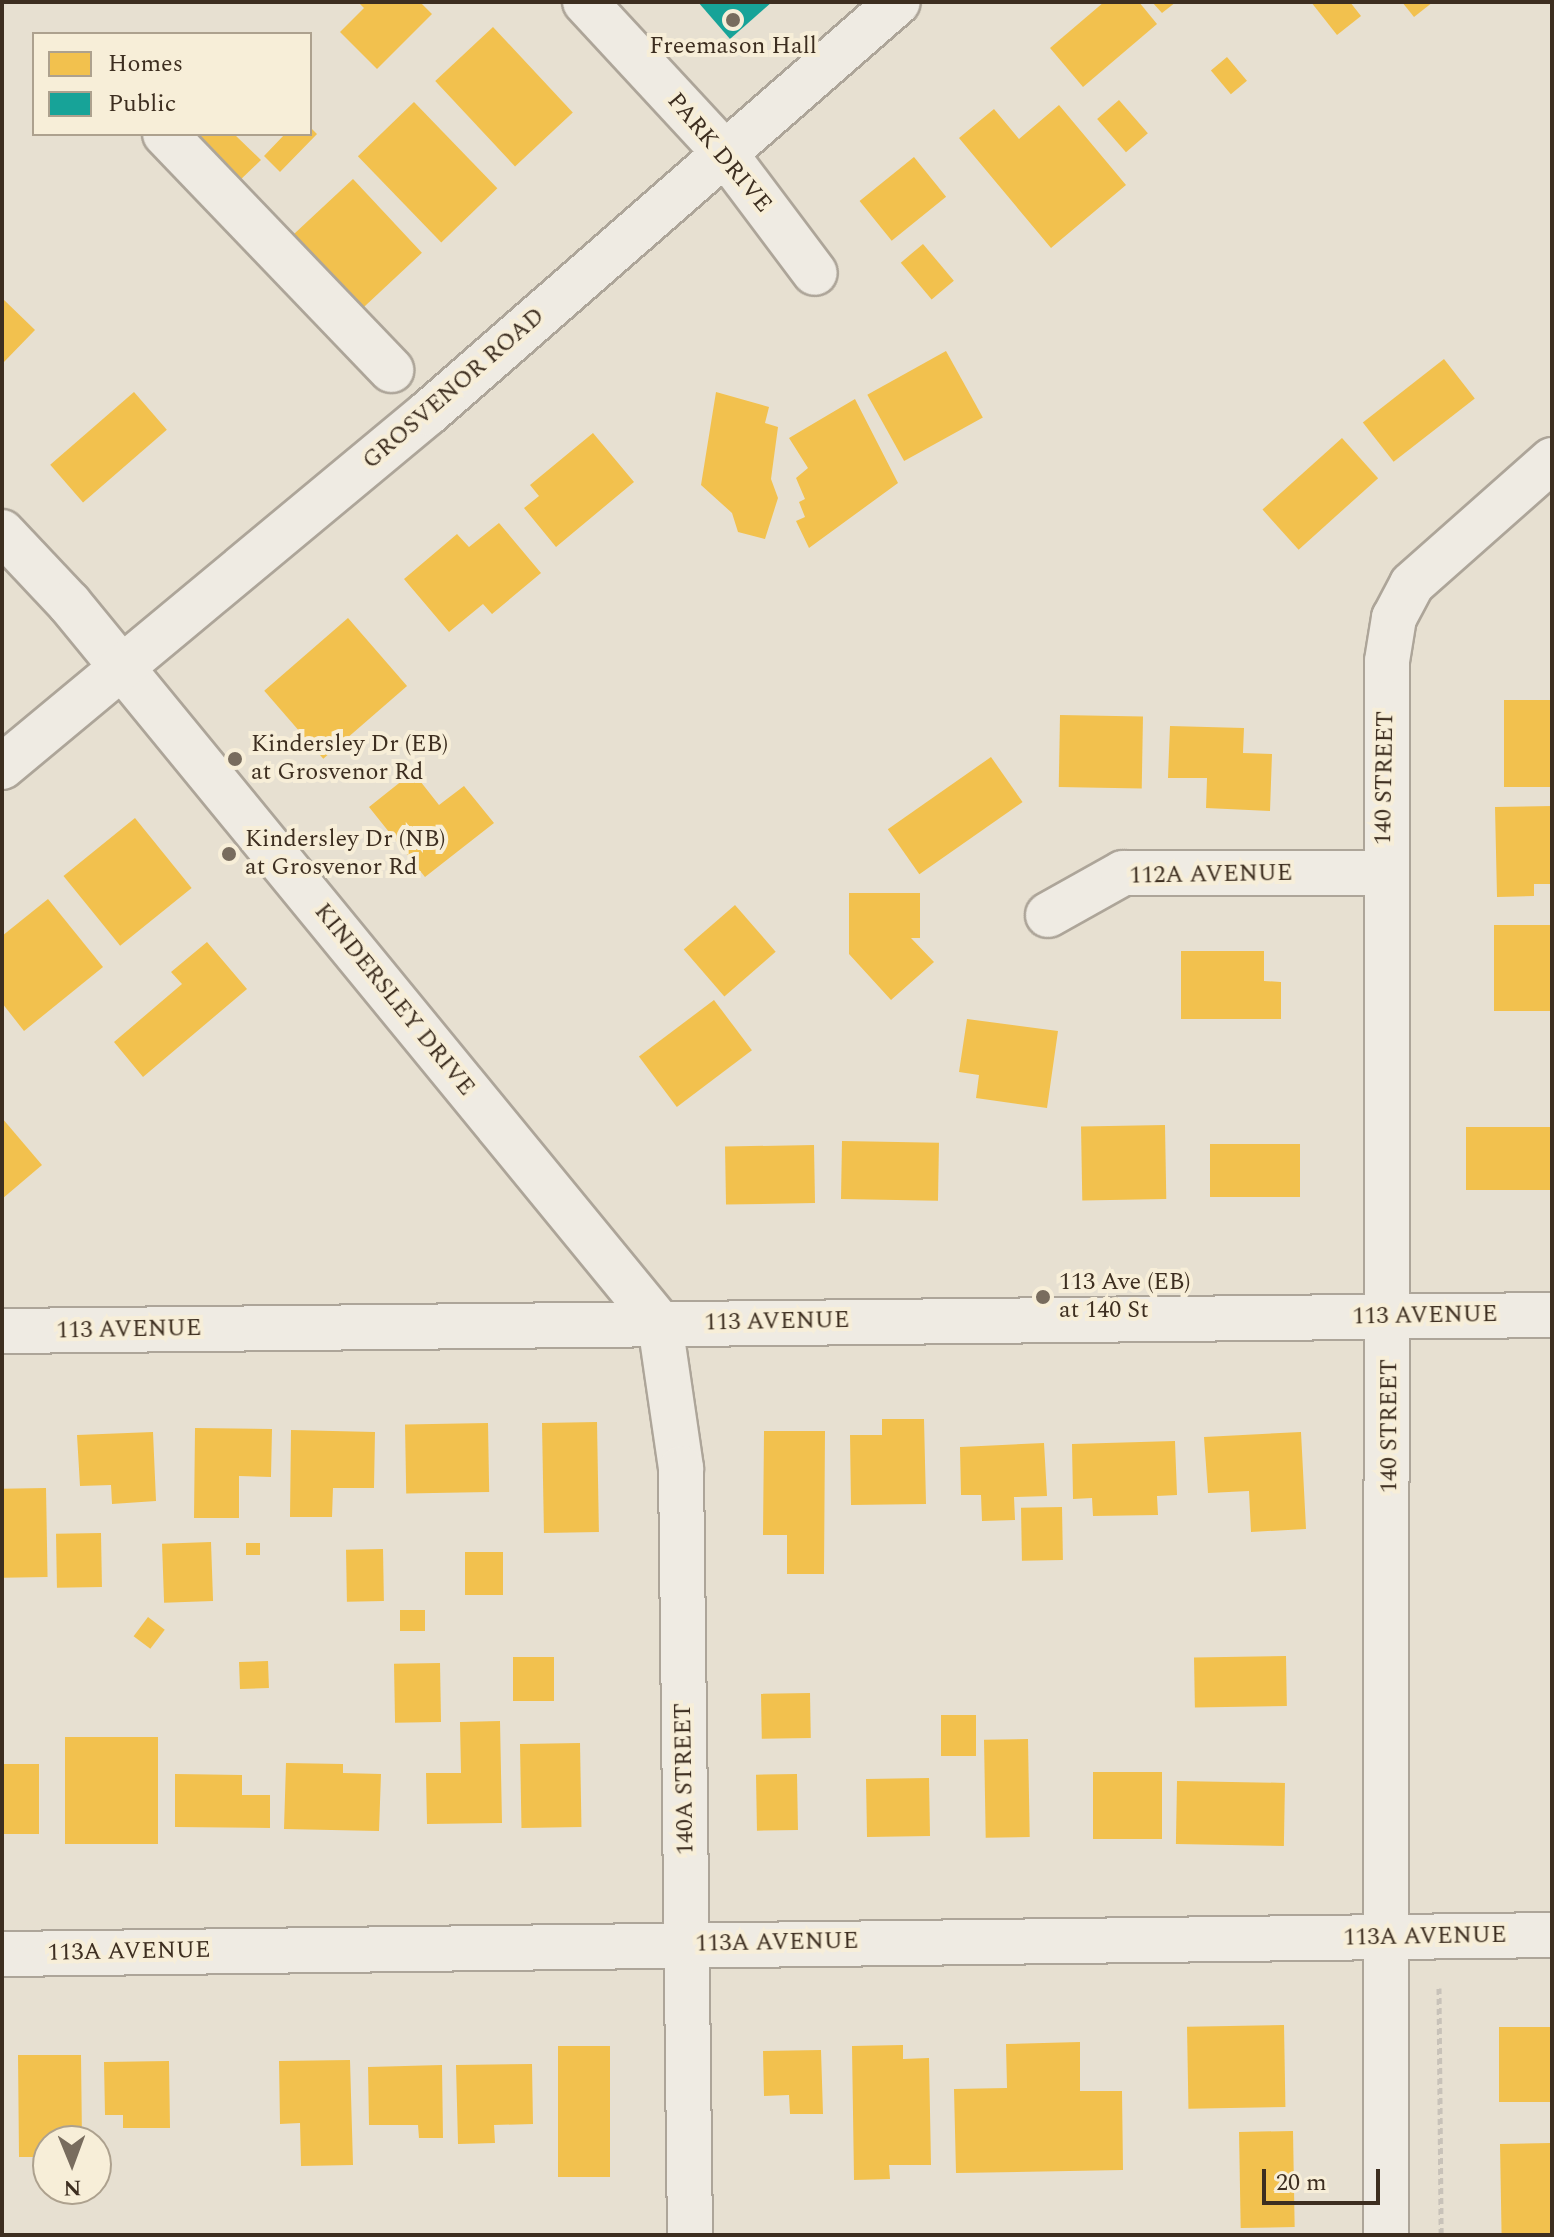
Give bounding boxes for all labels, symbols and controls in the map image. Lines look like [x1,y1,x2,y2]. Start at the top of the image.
marker: Freemason Hall [724,11,742,29]
legend [32,32,312,136]
place label: Freemason Hall [649,33,817,61]
text: Homes [108,46,183,82]
text: Public [108,86,176,122]
street label: PARK DRIVE [660,87,778,219]
street label: GROSVENOR ROAD [357,302,551,476]
street label: 140 STREET [1369,711,1401,845]
place label: Kindersley Dr (EB) at Grosvenor Rd [251,731,448,787]
marker: Kindersley Dr (EB) at Grosvenor Rd [226,750,244,768]
place label: Kindersley Dr (NB) at Grosvenor Rd [245,826,445,882]
marker: Kindersley Dr (NB) at Grosvenor Rd [220,845,238,863]
street label: 112A AVENUE [1129,859,1293,891]
street label: KINDERSLEY DRIVE [308,898,480,1102]
place label: 113 Ave (EB) at 140 St [1059,1269,1191,1325]
marker: 113 Ave (EB) at 140 St [1034,1288,1052,1306]
street label: 113 AVENUE [1352,1300,1498,1332]
street label: 113 AVENUE [704,1306,850,1338]
street label: 113 AVENUE [56,1314,202,1346]
street label: 140 STREET [1376,1359,1404,1493]
street label: 140A STREET [669,1703,701,1855]
street label: 113A AVENUE [1343,1921,1507,1953]
street label: 113A AVENUE [695,1927,859,1959]
street label: 113A AVENUE [47,1936,211,1968]
north arrow [32,2125,112,2205]
scale bar [1266,2153,1384,2203]
text: 20 m [1276,2165,1327,2201]
text: N [63,2171,82,2204]

